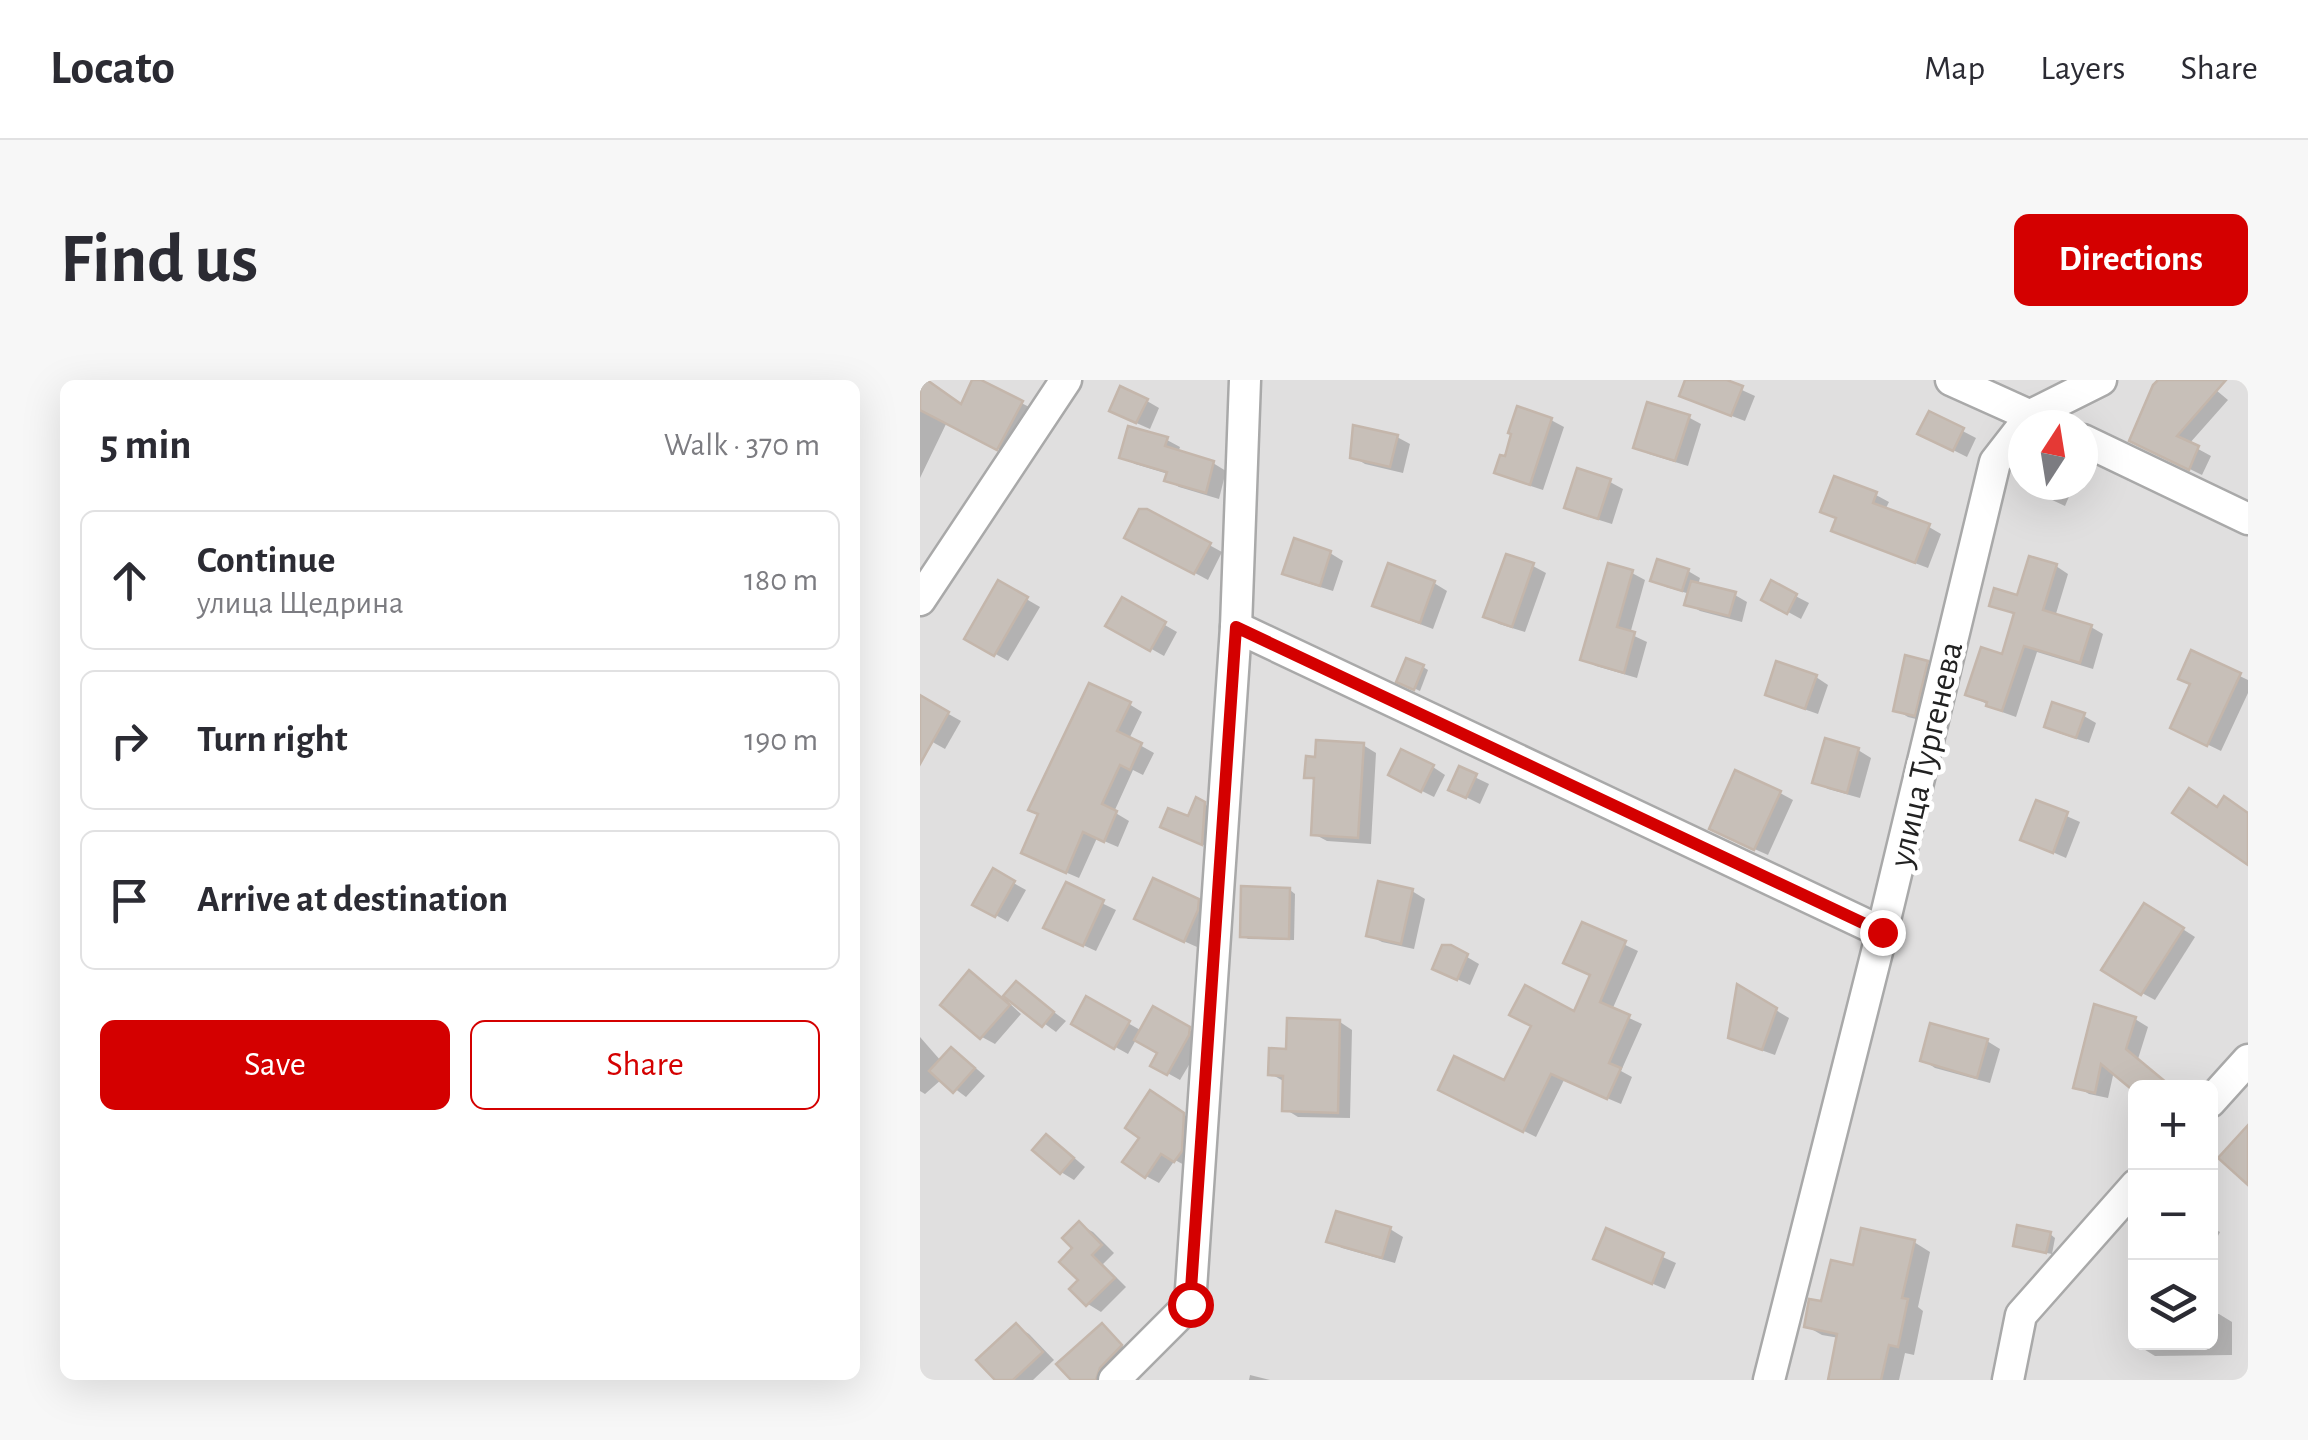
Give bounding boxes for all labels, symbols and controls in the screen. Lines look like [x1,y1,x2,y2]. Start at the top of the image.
text: Locato [50,45,175,93]
text: Map [1924,51,1985,86]
text: Layers [2040,51,2125,86]
text: Share [2180,51,2258,86]
button: Directions [2014,214,2248,306]
text: Find us [60,225,258,295]
north arrow [2008,410,2098,500]
text: 5 min [100,424,192,466]
text: Walk · 370 m [664,429,820,461]
text: Continue [197,542,335,580]
icon: ahead [102,553,157,608]
text: 180 m [744,564,818,596]
text: улица Щедрина [197,587,404,619]
street label: улица Тургенева [1883,638,1969,871]
icon: right [102,713,157,768]
text: Turn right [197,721,347,759]
text: 190 m [744,724,818,756]
icon: arrive [102,873,157,928]
text: Arrive at destination [197,881,508,919]
route end [1860,910,1906,956]
button: Save [100,1020,450,1110]
button: Share [470,1020,820,1110]
map controls [2128,1080,2218,1350]
button: + [2128,1080,2218,1170]
button: − [2128,1170,2218,1260]
button: layers [2128,1260,2218,1350]
route start [1168,1282,1214,1328]

